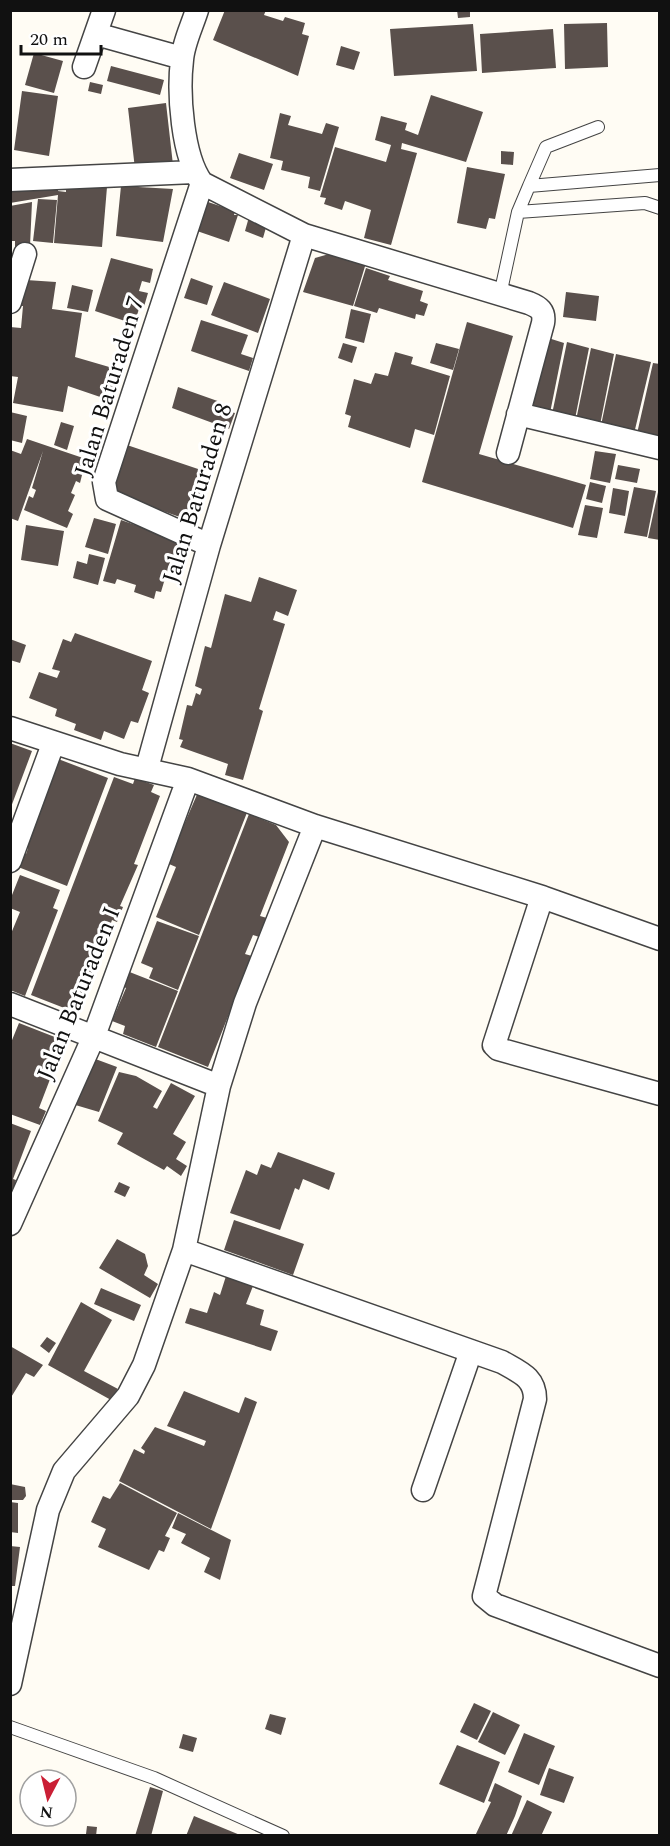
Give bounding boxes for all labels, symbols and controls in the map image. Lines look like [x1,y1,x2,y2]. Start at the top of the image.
scale bar [21,18,100,56]
text: 20 m [30,26,68,53]
street label: Jalan Baturaden 7 [65,292,155,481]
street label: Jalan Baturaden 8 [153,399,243,588]
street label: Jalan Baturaden I [28,901,130,1086]
north arrow [18,1768,78,1828]
text: N [38,1799,54,1825]

